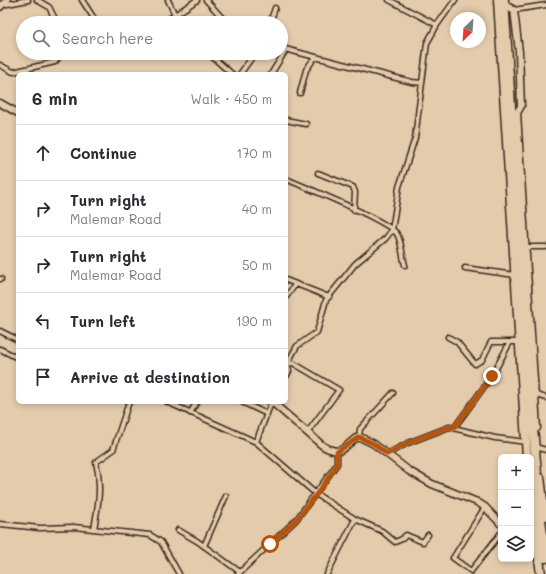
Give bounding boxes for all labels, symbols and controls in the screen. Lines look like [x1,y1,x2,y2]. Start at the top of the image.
north arrow [450,12,486,48]
search box [16,16,288,60]
icon: search [30,27,52,49]
text: Search here [62,28,153,48]
text: 6 min [32,87,77,109]
text: Walk · 450 m [191,90,272,107]
icon: ahead [32,142,54,164]
text: Continue [70,143,137,163]
text: 170 m [236,144,272,161]
text: Turn right [70,190,147,210]
icon: right [32,198,54,220]
text: 40 m [242,200,272,217]
text: Malemar Road [70,210,161,227]
text: Turn right [70,246,147,266]
icon: right [32,254,54,276]
text: 50 m [242,256,272,273]
text: Malemar Road [70,266,161,283]
icon: left [32,310,54,332]
text: Turn left [70,311,135,331]
text: 190 m [236,312,272,329]
icon: arrive [32,366,54,388]
text: Arrive at destination [70,367,230,387]
route end [483,367,501,385]
map controls [498,454,534,562]
button: + [498,454,534,490]
button: − [498,490,534,526]
button: layers [498,526,534,562]
route start [261,535,279,553]

